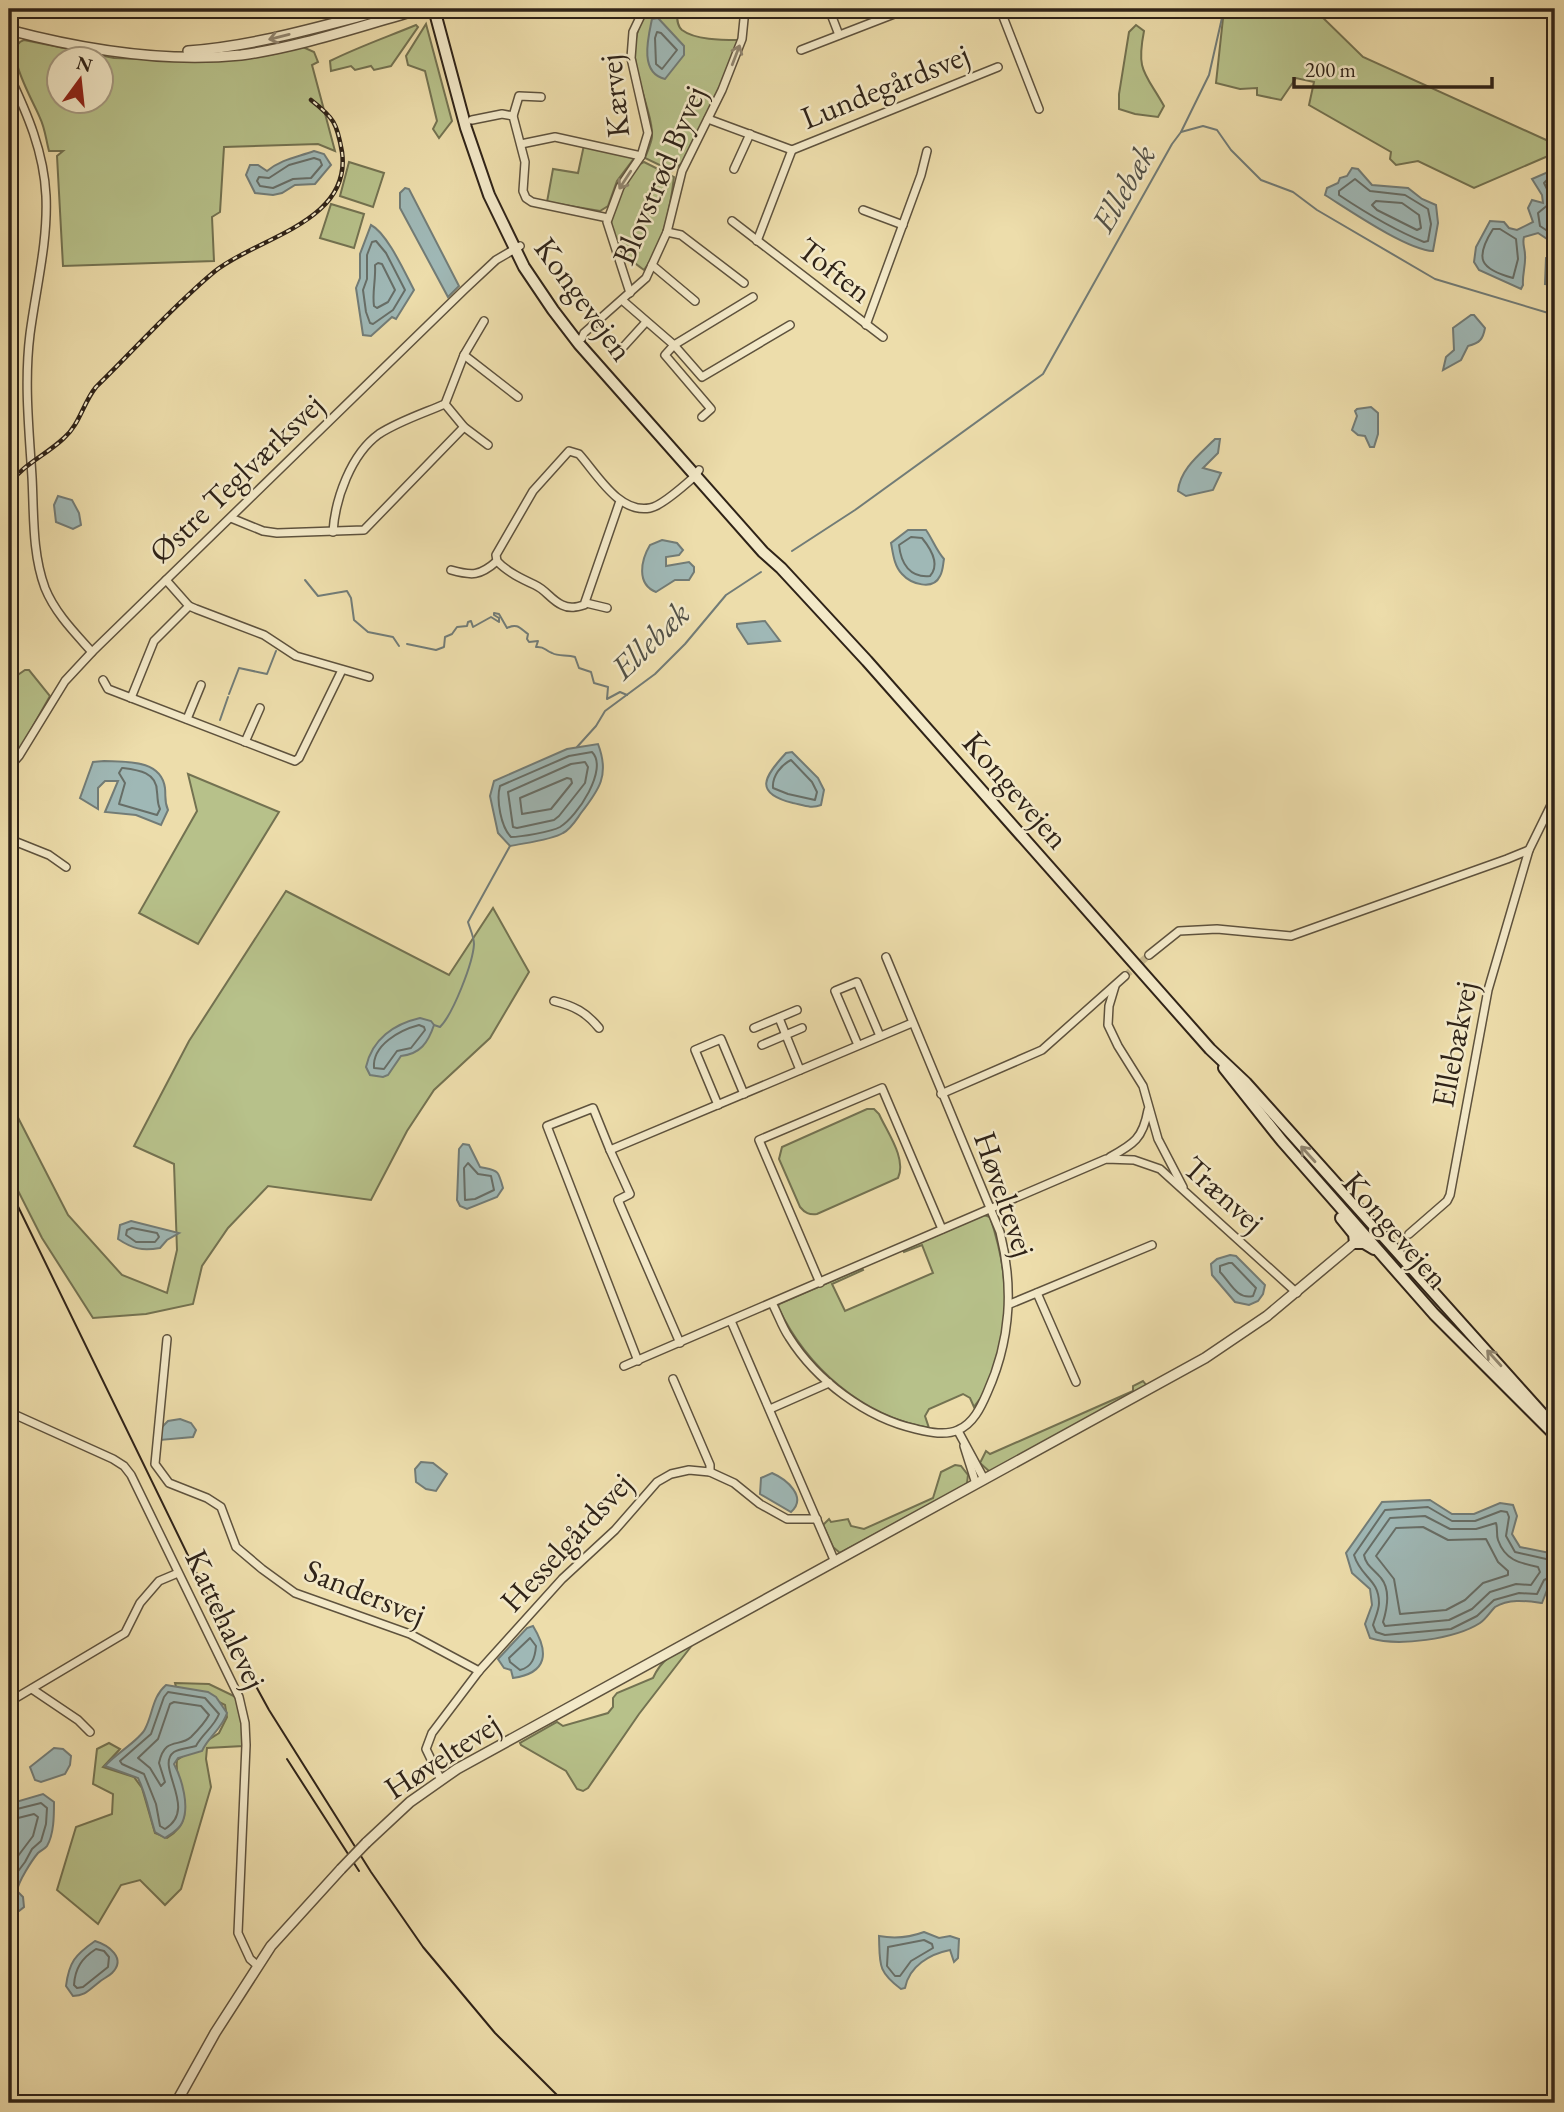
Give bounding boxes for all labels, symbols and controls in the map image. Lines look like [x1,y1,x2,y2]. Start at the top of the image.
one-way arrow [268,31,291,44]
street label: Lundegårdsvej [795,33,975,139]
one-way arrow [730,45,743,66]
north arrow [46,46,116,116]
scale bar [1294,46,1492,90]
text: N [74,50,96,78]
street label: Kærvej [589,52,639,140]
text: 200 m [1305,56,1356,83]
street label: Blovstrød Byvej [602,79,716,271]
water label: Ellebæk [1080,137,1165,241]
one-way arrow [618,170,632,189]
street label: Toften [789,228,881,312]
street label: Kongevejen [525,229,643,369]
street label: Østre Teglværksvej [140,384,332,572]
water label: Ellebæk [600,592,699,690]
street label: Kongevejen [953,722,1079,858]
street label: Ellebækvej [1421,977,1487,1111]
street label: Høveltevej [964,1126,1046,1262]
one-way arrow [1300,1145,1316,1163]
street label: Trænvej [1174,1146,1274,1242]
street label: Kongevejen [1333,1162,1459,1298]
one-way arrow [1486,1350,1503,1367]
street label: Hesselgårdsvej [491,1463,641,1621]
street label: Kattehalevej [175,1542,277,1696]
street label: Sandersvej [298,1549,432,1635]
street label: Høveltevej [376,1703,508,1809]

